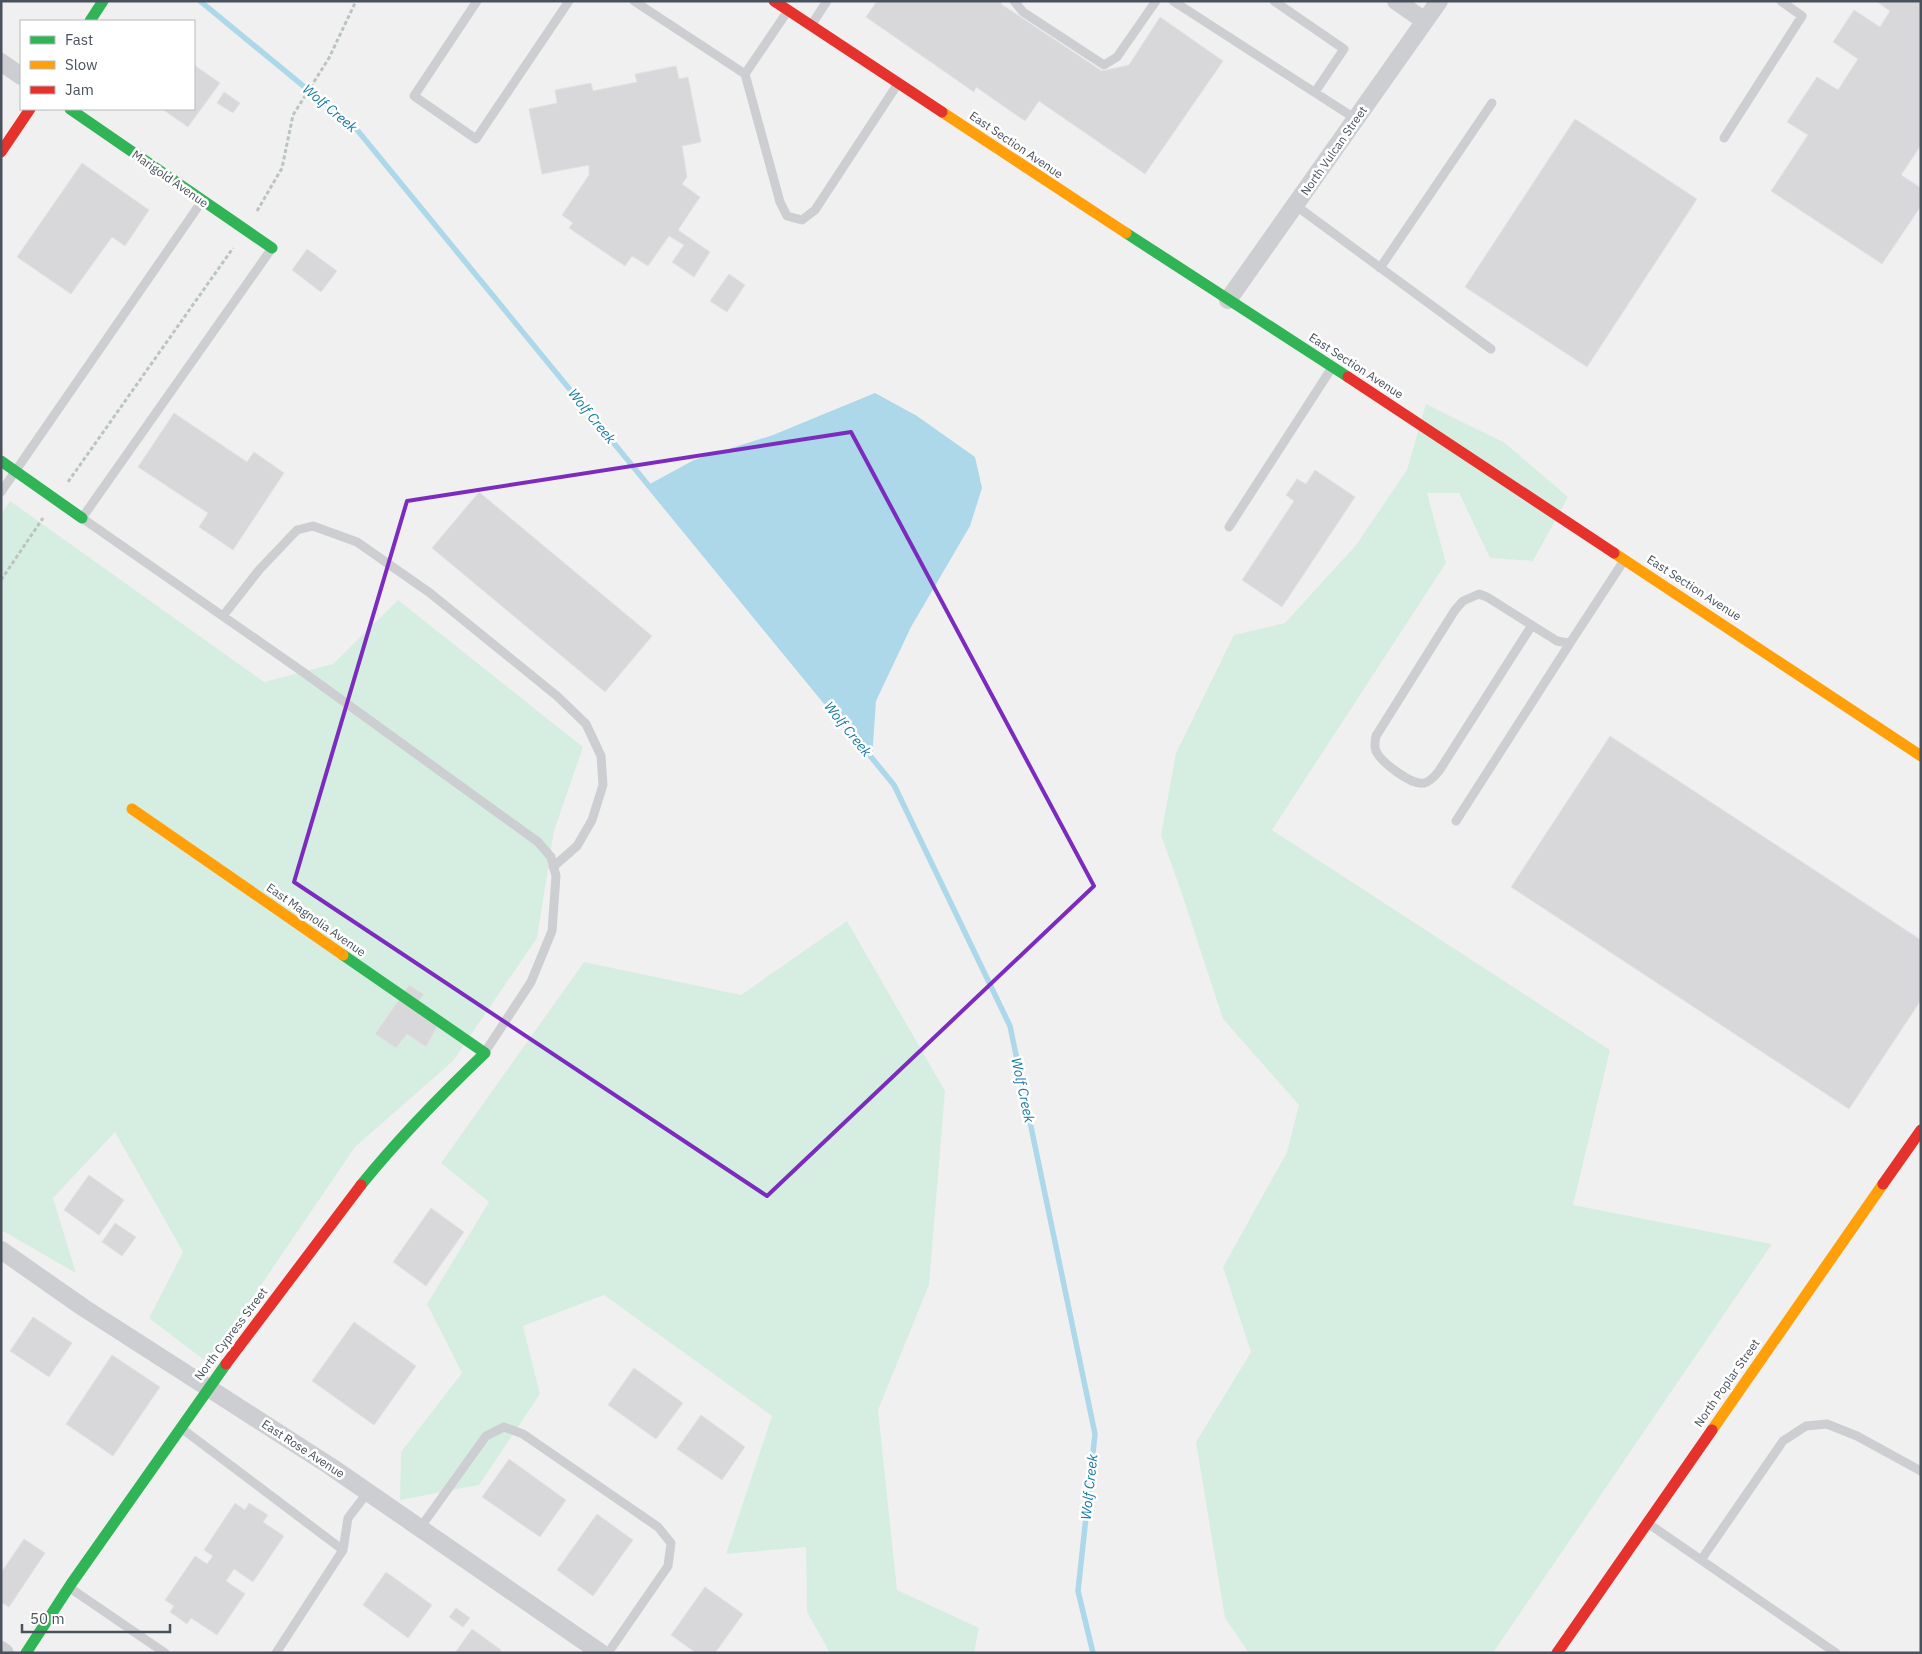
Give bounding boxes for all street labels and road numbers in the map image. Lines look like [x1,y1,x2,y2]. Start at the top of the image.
street label: North Vulcan Street [1297,103,1370,198]
street label: East Section Avenue [967,108,1066,182]
street label: Marigold Avenue [129,147,212,211]
street label: East Section Avenue [1306,329,1407,402]
street label: East Section Avenue [1644,551,1745,624]
street label: East Magnolia Avenue [264,880,369,960]
street label: North Cypress Street [191,1284,270,1383]
street label: North Poplar Street [1691,1336,1763,1430]
street label: East Rose Avenue [259,1416,348,1481]

